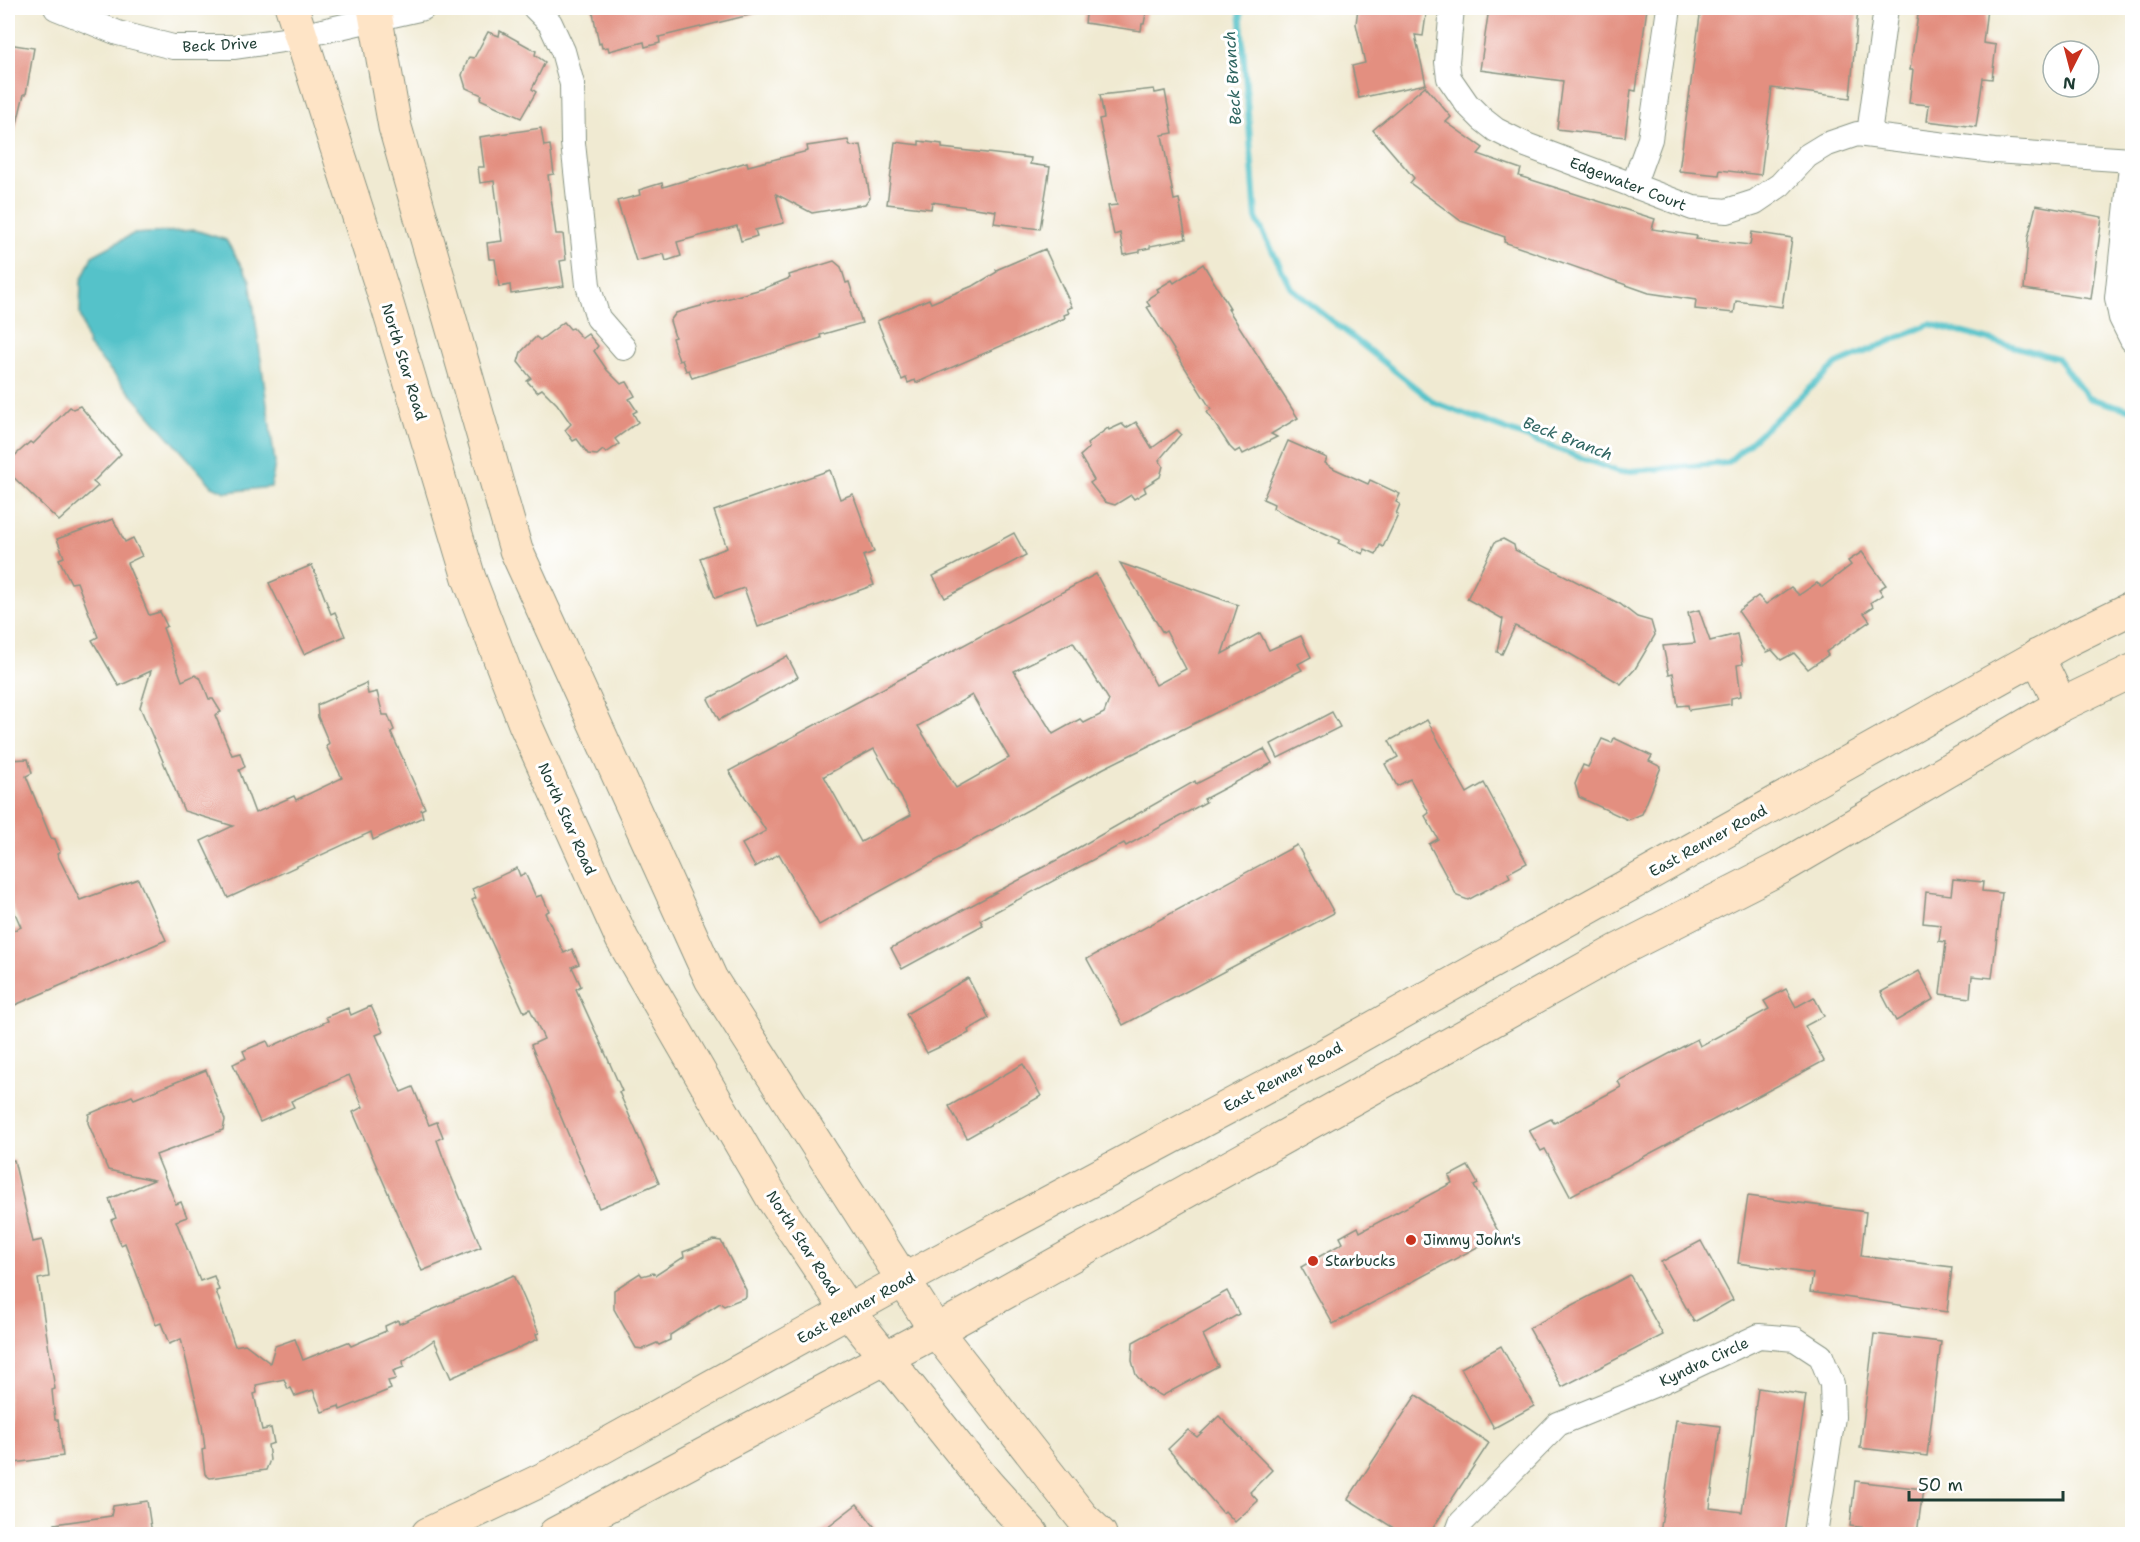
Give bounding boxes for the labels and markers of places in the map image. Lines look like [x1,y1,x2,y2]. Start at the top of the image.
place label: Jimmy John's [1423,1230,1521,1250]
marker: Jimmy John's [1404,1233,1418,1247]
place label: Starbucks [1325,1251,1396,1271]
marker: Starbucks [1306,1254,1320,1268]

